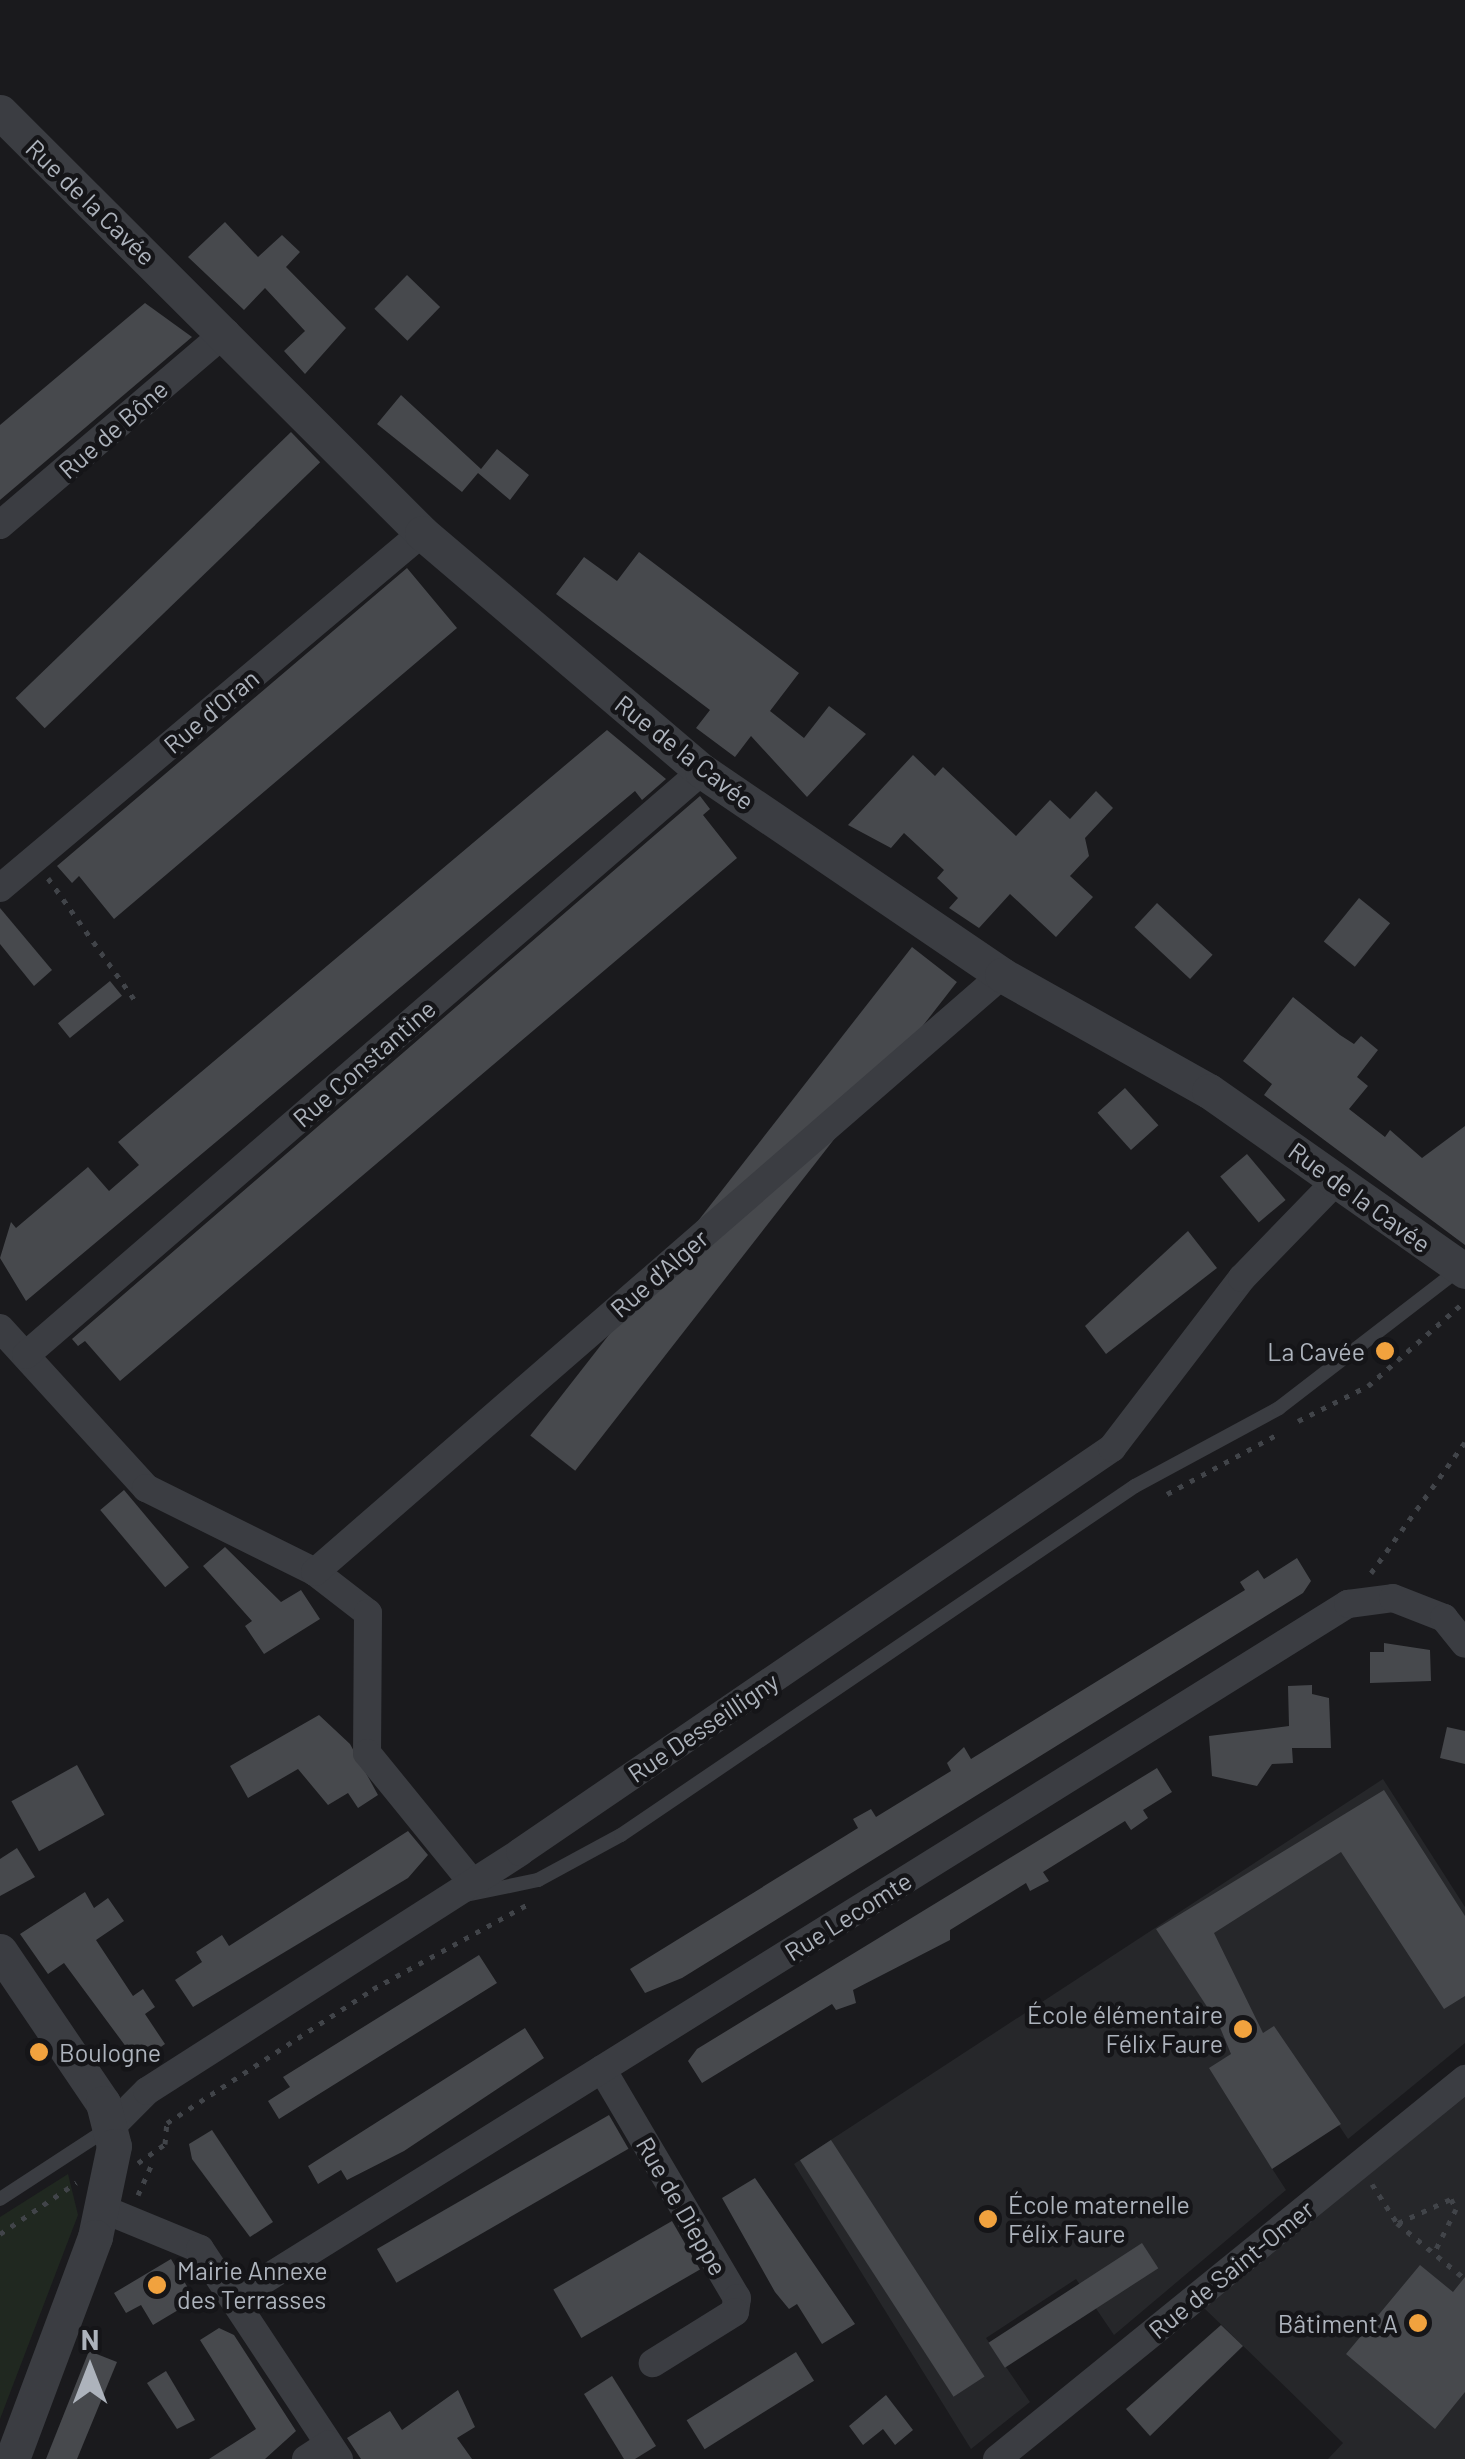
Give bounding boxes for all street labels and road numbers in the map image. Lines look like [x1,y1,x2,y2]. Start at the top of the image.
street label: Rue de la Cavée [20,133,162,271]
street label: Rue de Bône [52,373,174,485]
street label: Rue d'Oran [157,663,265,759]
street label: Rue de la Cavée [609,688,761,816]
street label: Rue Constantine [287,993,441,1133]
street label: Rue de la Cavée [1283,1135,1437,1259]
street label: Rue d'Alger [604,1223,714,1323]
street label: Rue Desseilligny [622,1666,784,1788]
street label: Rue Lecomte [779,1865,917,1967]
street label: Rue de Dieppe [630,2131,734,2281]
street label: Rue de Saint-Omer [1143,2193,1319,2345]

